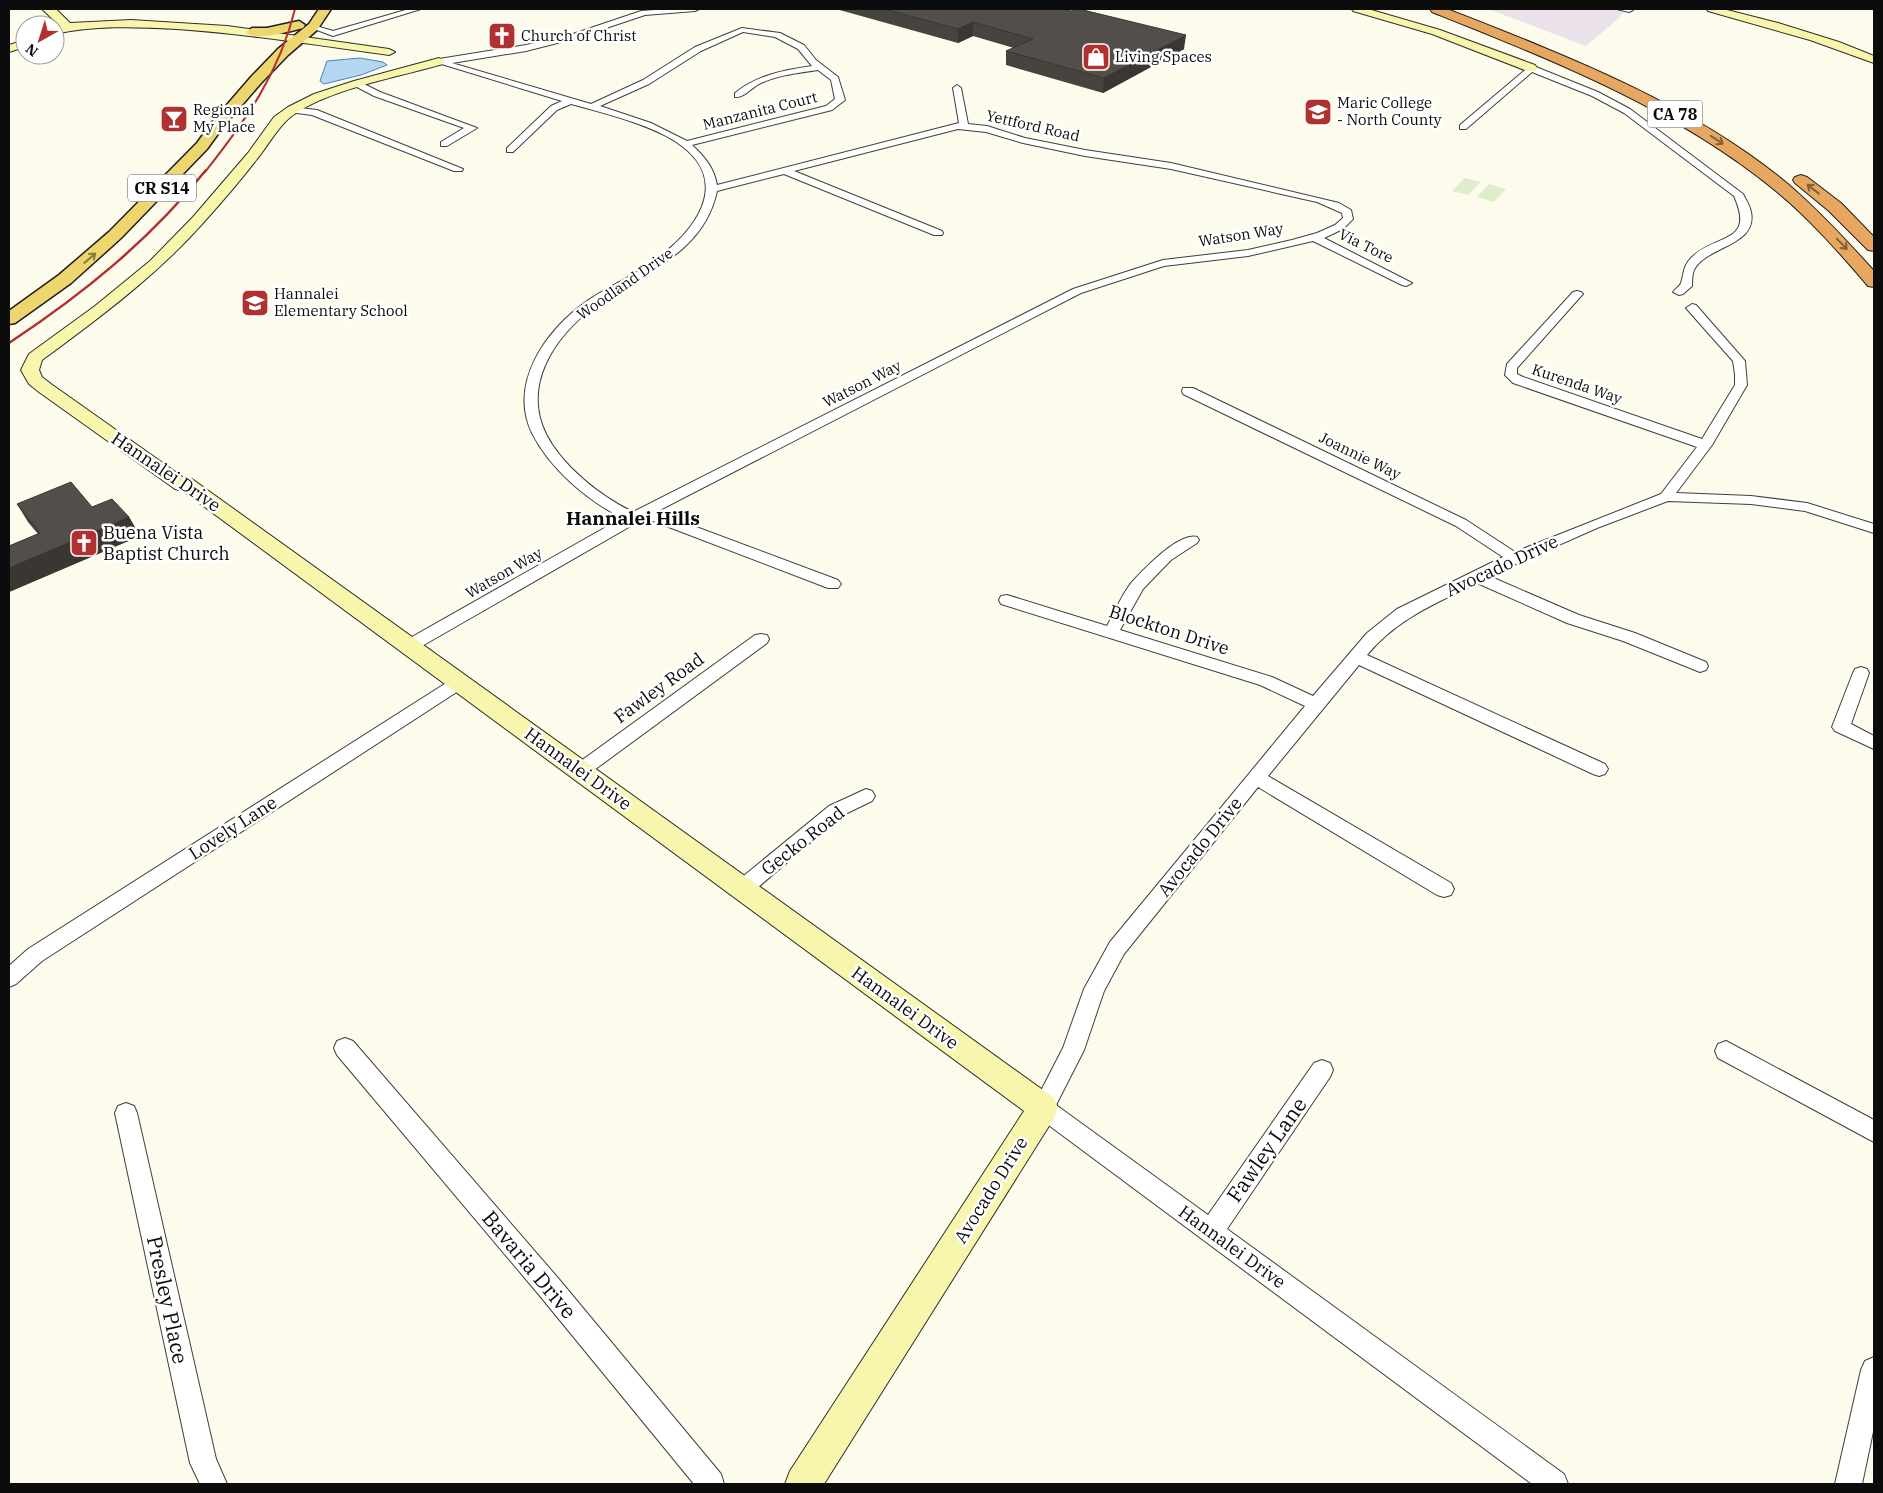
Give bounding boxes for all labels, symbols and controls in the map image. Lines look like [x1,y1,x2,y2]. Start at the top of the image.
north arrow [15,15,65,65]
church icon: Church of Christ [487,21,517,51]
place label: Church of Christ [521,26,637,45]
text: N [22,40,42,61]
shop icon: Living Spaces [1081,42,1111,72]
place label: Living Spaces [1115,47,1212,66]
street label: Manzanita Court [701,87,819,134]
place label: Maric College - North County [1337,93,1442,129]
school or university icon: Maric College - North County [1303,97,1333,127]
place label: Regional My Place [193,100,255,136]
road number: CA 78 [1648,100,1702,128]
bar icon: Regional My Place [159,104,189,134]
street label: Yettford Road [984,106,1082,146]
one-way arrow [1710,136,1724,146]
road number: CR S14 [128,174,196,202]
one-way arrow [1807,184,1820,195]
street label: Watson Way [1197,218,1285,251]
street label: Via Tore [1336,224,1397,267]
one-way arrow [1836,237,1848,250]
street label: Woodland Drive [573,243,676,324]
one-way arrow [83,252,96,264]
place label: Hannalei Elementary School [274,284,408,320]
school or university icon: Hannalei Elementary School [240,288,270,318]
street label: Watson Way [819,356,904,411]
street label: Kurenda Way [1530,359,1625,408]
street label: Hannalei Drive [107,426,225,517]
street label: Joannie Way [1316,428,1404,484]
district label: Hannalei Hills [566,506,700,530]
place label: Buena Vista Baptist Church [103,521,230,565]
church icon: Buena Vista Baptist Church [69,528,99,558]
street label: Avocado Drive [1442,529,1562,602]
street label: Watson Way [462,543,546,602]
street label: Blockton Drive [1106,599,1232,660]
street label: Fawley Road [609,647,708,728]
street label: Hannalei Drive [520,722,636,815]
street label: Lovely Lane [184,791,281,865]
street label: Avocado Drive [1152,792,1247,901]
street label: Gecko Road [756,801,849,880]
street label: Hannalei Drive [847,961,963,1054]
street label: Fawley Lane [1220,1091,1313,1207]
street label: Avocado Drive [949,1132,1033,1247]
street label: Hannalei Drive [1174,1200,1290,1293]
street label: Bavaria Drive [476,1204,583,1324]
street label: Presley Place [141,1233,195,1366]

